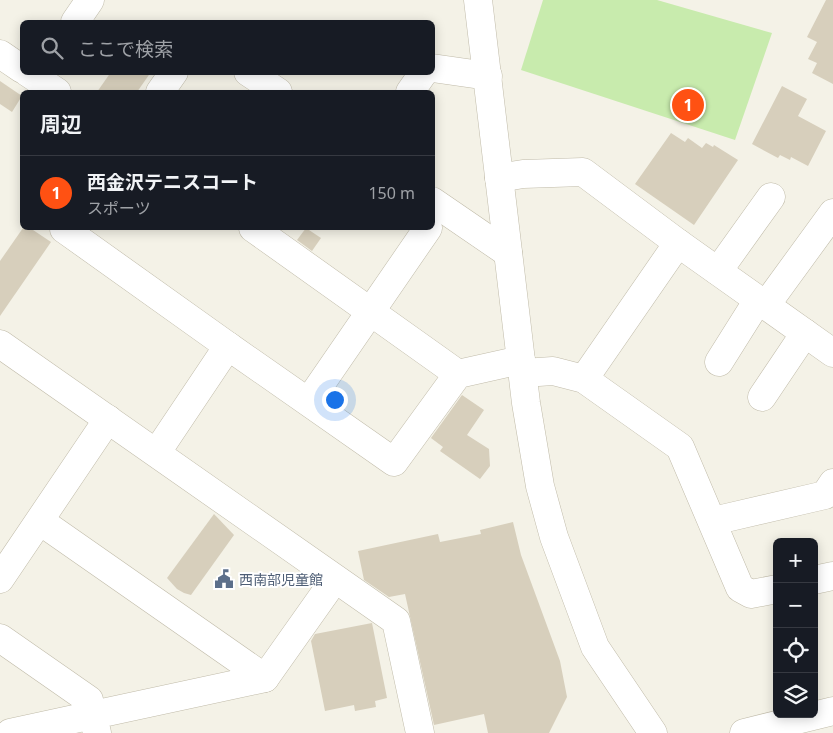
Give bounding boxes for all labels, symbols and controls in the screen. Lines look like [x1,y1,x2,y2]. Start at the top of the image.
search box [20,20,435,75]
icon: search [38,34,66,62]
text: ここで検索 [78,36,173,62]
pin: 1 [672,86,704,124]
text: 周辺 [40,110,82,138]
text: 西金沢テニスコート [87,169,258,195]
text: 1 [51,182,61,204]
text: 150 m [368,182,415,204]
text: スポーツ [87,197,151,219]
your location [322,387,348,413]
map controls [773,538,818,718]
button: + [773,538,818,583]
public building icon: 西南部児童館 [213,568,235,590]
place label: 西南部児童館 [239,570,323,589]
button: − [773,583,818,628]
button: locate [773,628,818,673]
button: layers [773,673,818,718]

